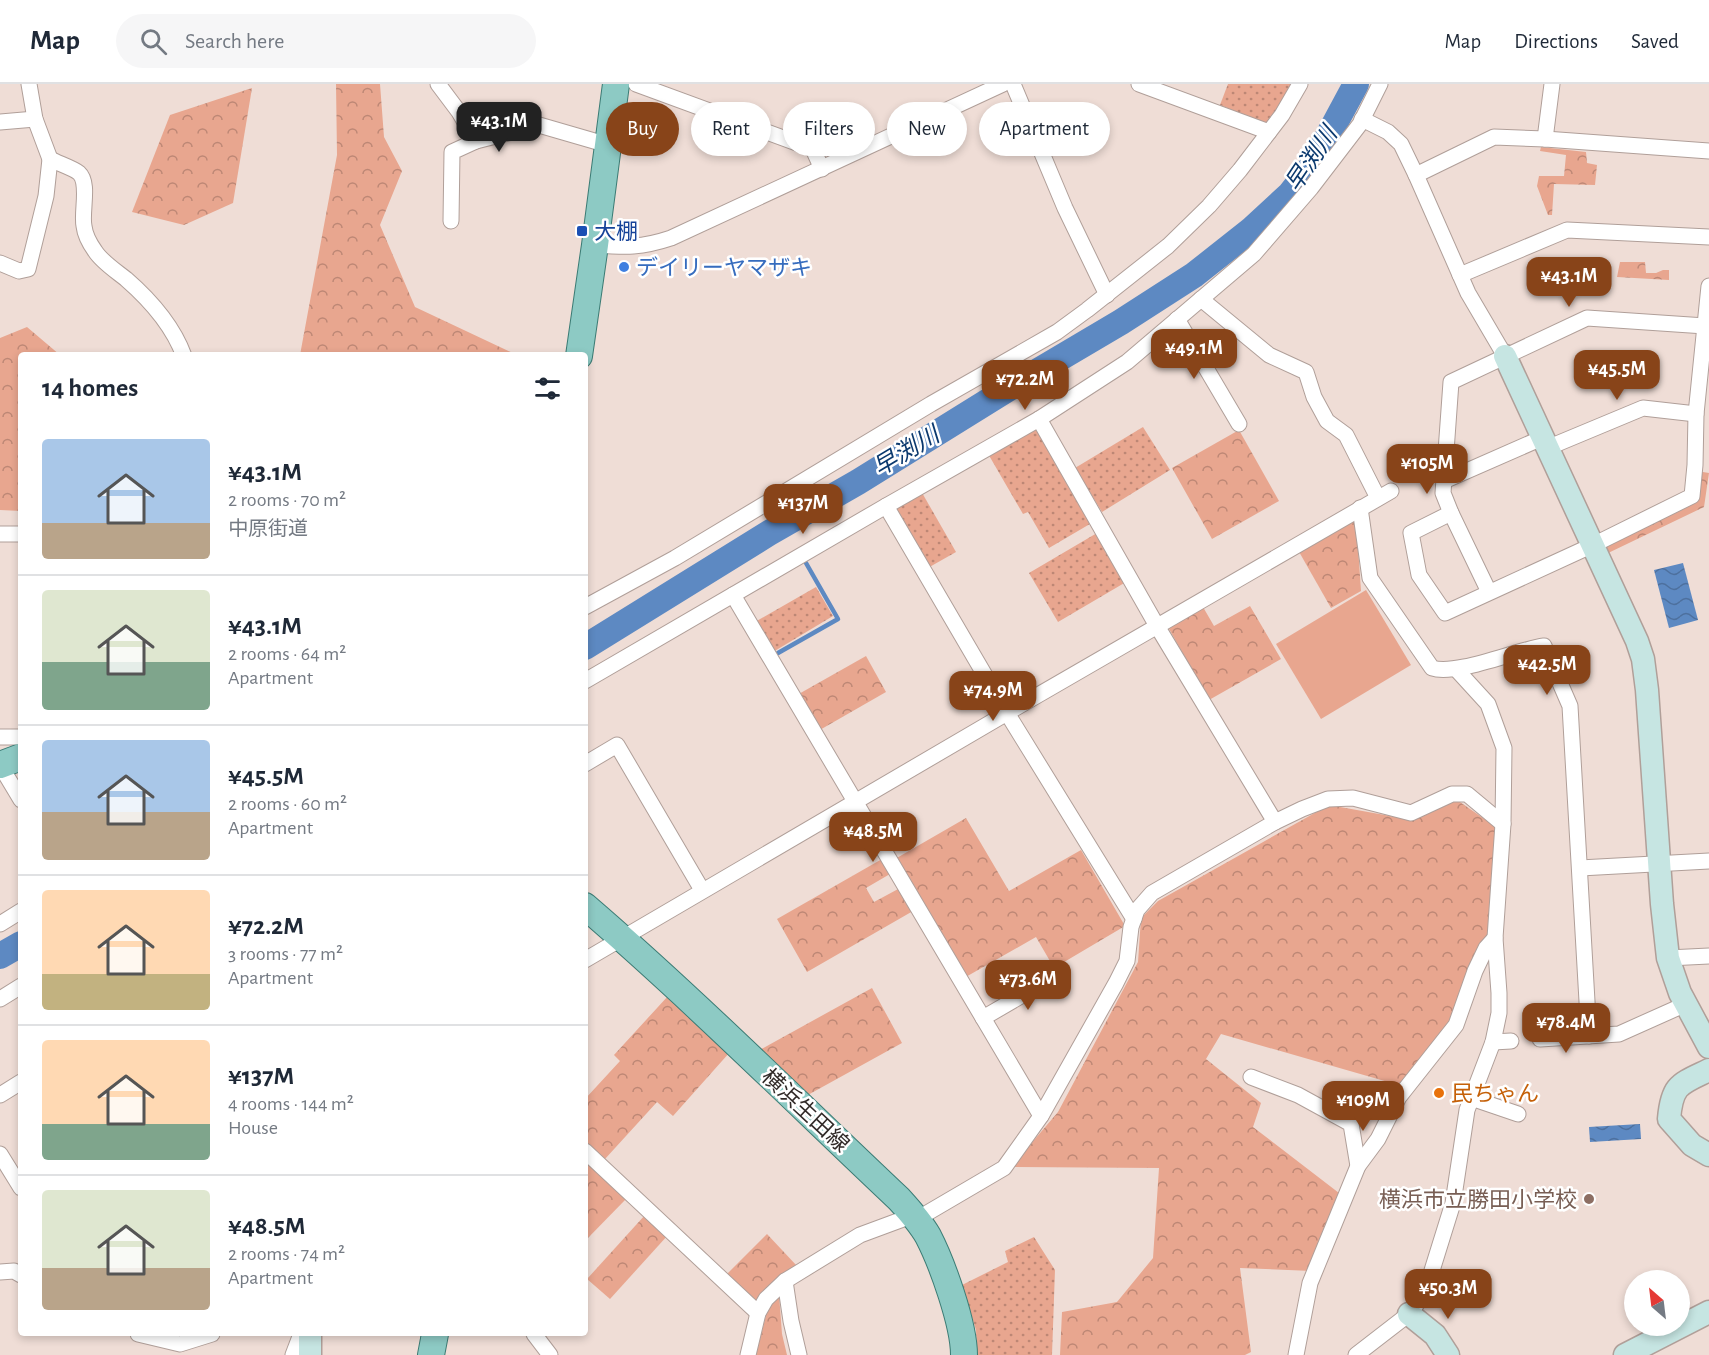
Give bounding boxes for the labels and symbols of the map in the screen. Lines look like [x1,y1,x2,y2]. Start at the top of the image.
pin: ¥43.1M [450,102,548,153]
water label: 早渕川 [1280,119,1344,196]
place label: 大棚 [594,220,638,243]
marker: 大棚 [575,224,589,238]
place label: デイリーヤマザキ [636,256,812,279]
pin: ¥43.1M [1520,257,1618,308]
marker: デイリーヤマザキ [617,260,631,274]
pin: ¥49.1M [1145,329,1243,380]
pin: ¥45.5M [1568,350,1666,401]
pin: ¥72.2M [976,360,1074,411]
water label: 早渕川 [868,420,946,481]
pin: ¥105M [1385,444,1469,495]
pin: ¥137M [761,484,845,535]
pin: ¥42.5M [1498,645,1596,696]
pin: ¥74.9M [944,671,1042,722]
pin: ¥48.5M [824,812,922,863]
pin: ¥73.6M [979,960,1077,1011]
pin: ¥78.4M [1517,1003,1615,1054]
street label: 横浜生田線 [758,1064,854,1156]
pin: ¥109M [1321,1081,1405,1132]
place label: 民ちゃん [1451,1083,1539,1105]
marker: 民ちゃん [1432,1086,1446,1100]
place label: 横浜市立勝田小学校 [1379,1188,1577,1211]
marker: 横浜市立勝田小学校 [1582,1192,1596,1206]
pin: ¥50.3M [1399,1269,1497,1320]
north arrow [1624,1270,1690,1336]

